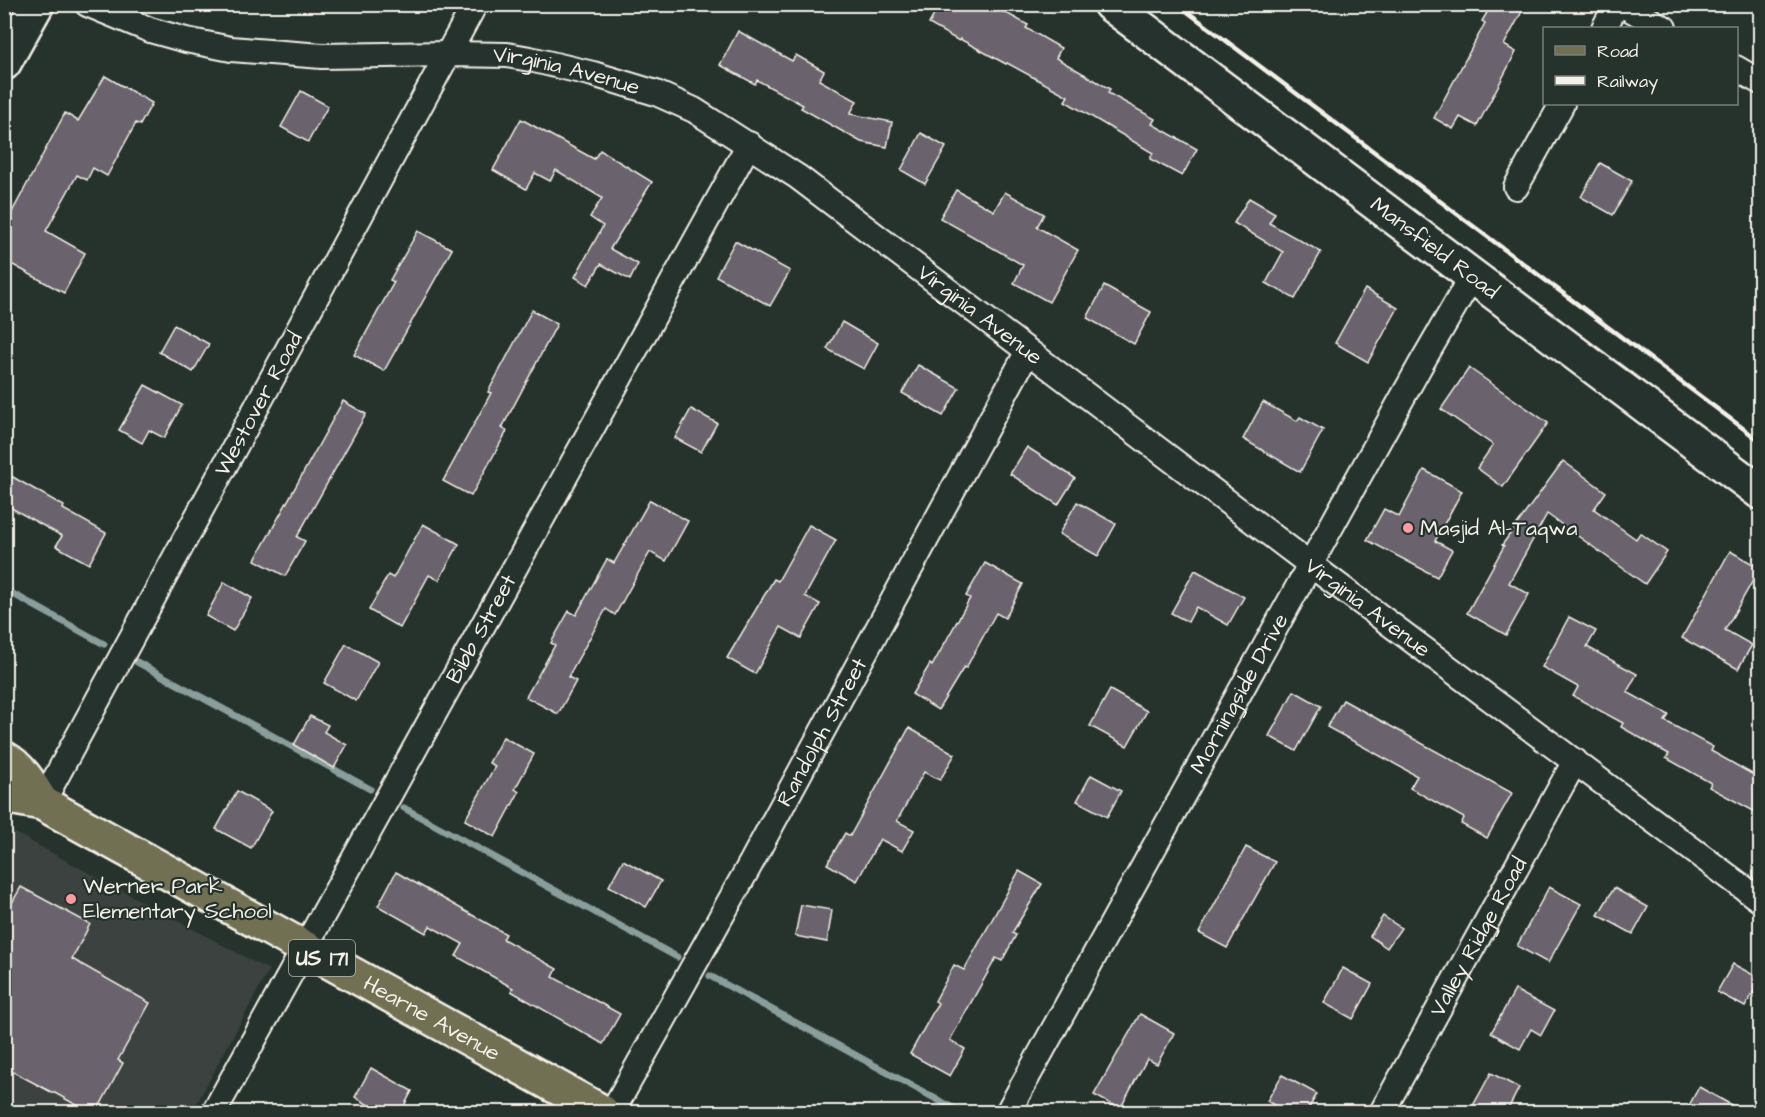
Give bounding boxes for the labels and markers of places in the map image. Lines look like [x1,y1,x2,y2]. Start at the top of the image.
place label: Masjid Al-Taqwa [1420,513,1577,544]
marker: Masjid Al-Taqwa [1401,521,1415,535]
place label: Werner Park Elementary School [83,871,272,928]
marker: Werner Park Elementary School [64,892,78,906]

